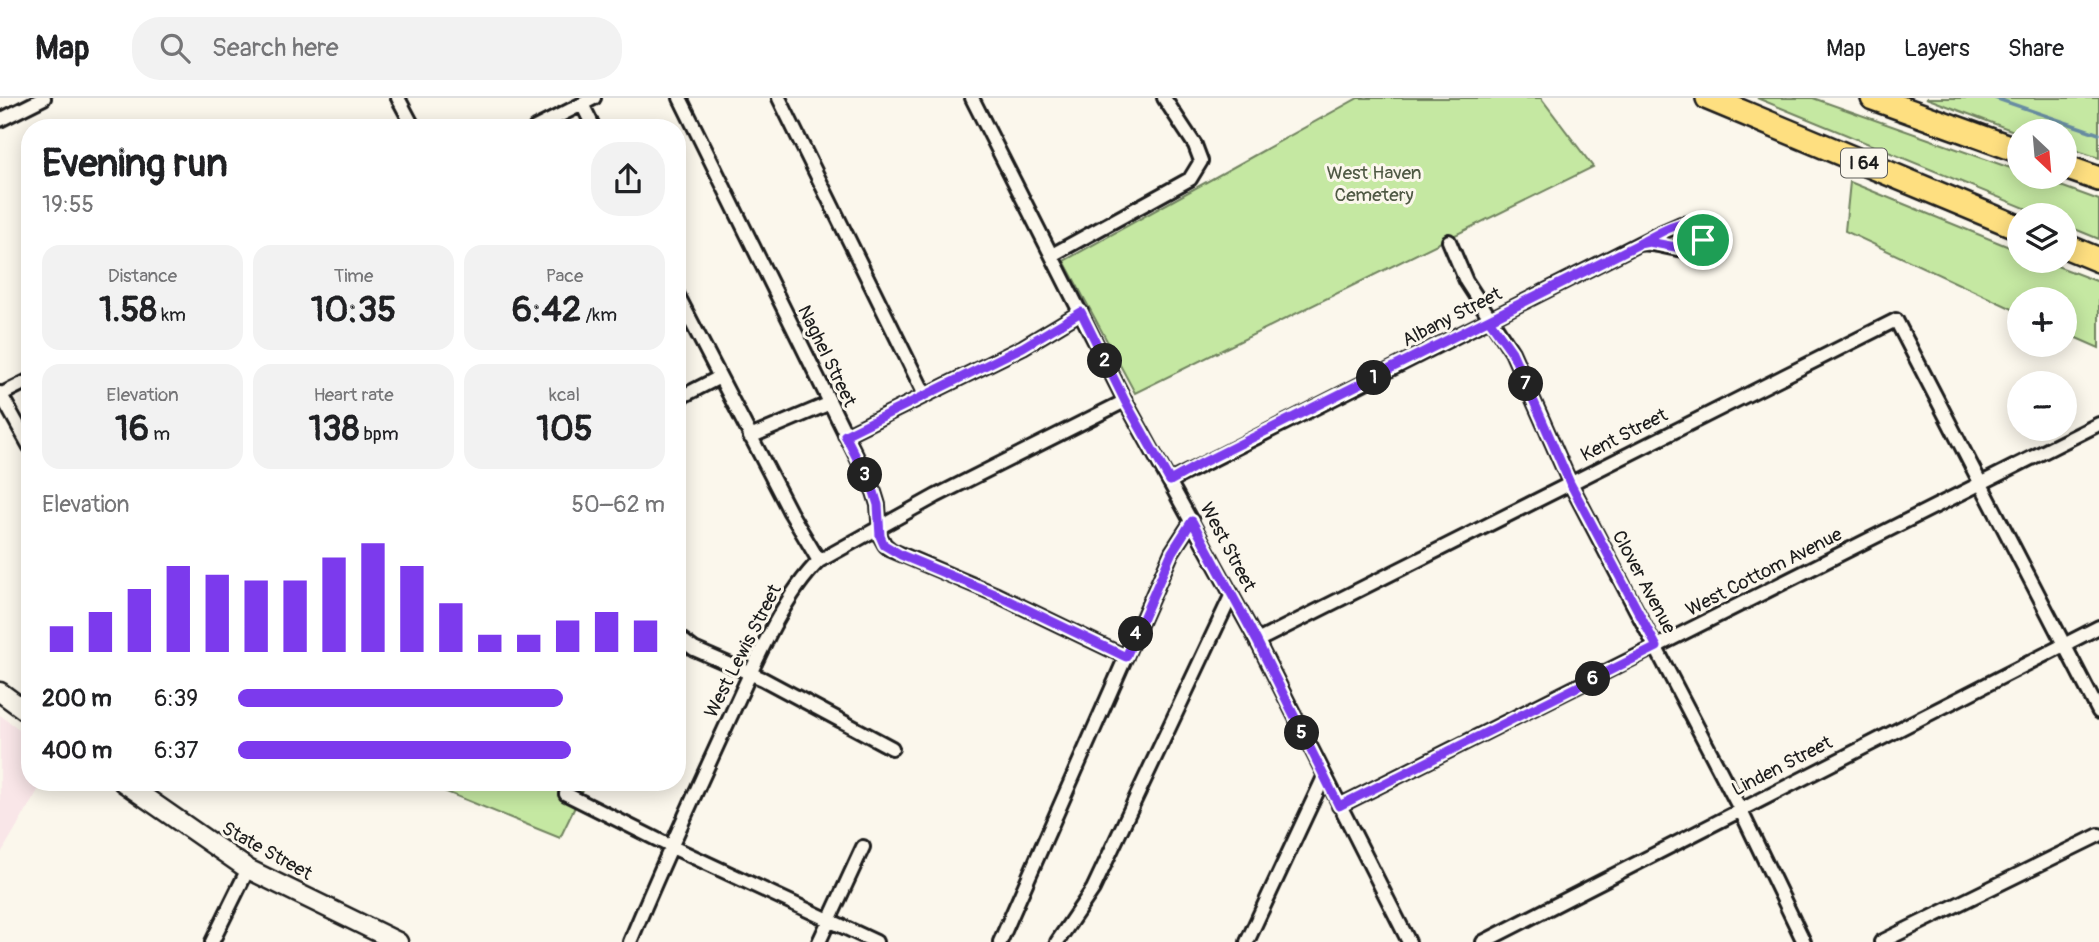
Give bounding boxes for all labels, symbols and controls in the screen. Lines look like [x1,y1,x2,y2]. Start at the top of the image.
search box [132,17,622,80]
text: Map [35,28,90,69]
icon: search [156,29,194,67]
text: Search here [212,32,339,64]
text: Map [1826,34,1866,63]
text: Layers [1904,34,1970,63]
text: Share [2008,34,2064,63]
north arrow [2007,119,2077,189]
map controls [2007,119,2077,441]
text: Evening run [42,140,228,188]
button: share [591,142,665,216]
road number: I 64 [1841,149,1887,178]
park label: West Haven Cemetery [1326,161,1422,207]
text: 19:55 [42,190,94,219]
button: layers [2007,203,2077,273]
pin [1673,210,1733,270]
icon: arrive [1684,221,1722,259]
text: Distance [108,264,177,288]
text: Time [334,264,373,288]
text: Pace [546,264,583,288]
street label: Albany Street [1398,282,1506,352]
button: + [2007,287,2077,357]
text: 1.58 [99,288,157,332]
text: 10:35 [311,288,396,332]
text: 6:42 [512,288,581,332]
street label: Naghel Street [792,301,862,411]
text: km [157,303,186,327]
text: /km [581,303,617,327]
pin: 2 [1088,344,1122,378]
text: 2 [1099,348,1110,372]
pin: 1 [1356,360,1392,396]
text: 1 [1370,365,1377,389]
pin: 7 [1508,366,1544,402]
text: 7 [1520,371,1531,395]
button: − [2007,371,2077,441]
text: Elevation [106,383,179,407]
text: Heart rate [313,383,394,407]
text: kcal [549,383,580,407]
street label: Kent Street [1577,403,1672,467]
text: 16 [115,407,149,451]
text: 138 [308,407,359,451]
text: 105 [536,407,593,451]
text: m [149,422,170,446]
text: bpm [359,422,399,446]
pin: 3 [848,458,882,492]
text: 3 [859,462,870,486]
text: Elevation [42,490,130,519]
text: 50–62 m [572,490,665,519]
street label: West Street [1195,498,1262,596]
street label: West Cottom Avenue [1682,522,1847,622]
street label: Clover Avenue [1607,526,1682,638]
street label: West Lewis Street [699,580,787,722]
pin: 4 [1118,616,1154,652]
text: 4 [1130,621,1141,645]
pin: 6 [1576,662,1610,696]
text: 6 [1587,666,1598,690]
text: 200 m [42,684,112,713]
text: 6:39 [154,684,198,713]
pin: 5 [1284,716,1320,750]
text: 5 [1296,720,1307,744]
street label: Linden Street [1728,730,1837,802]
text: 400 m [42,736,112,765]
text: 6:37 [154,736,199,765]
street label: State Street [218,816,317,886]

